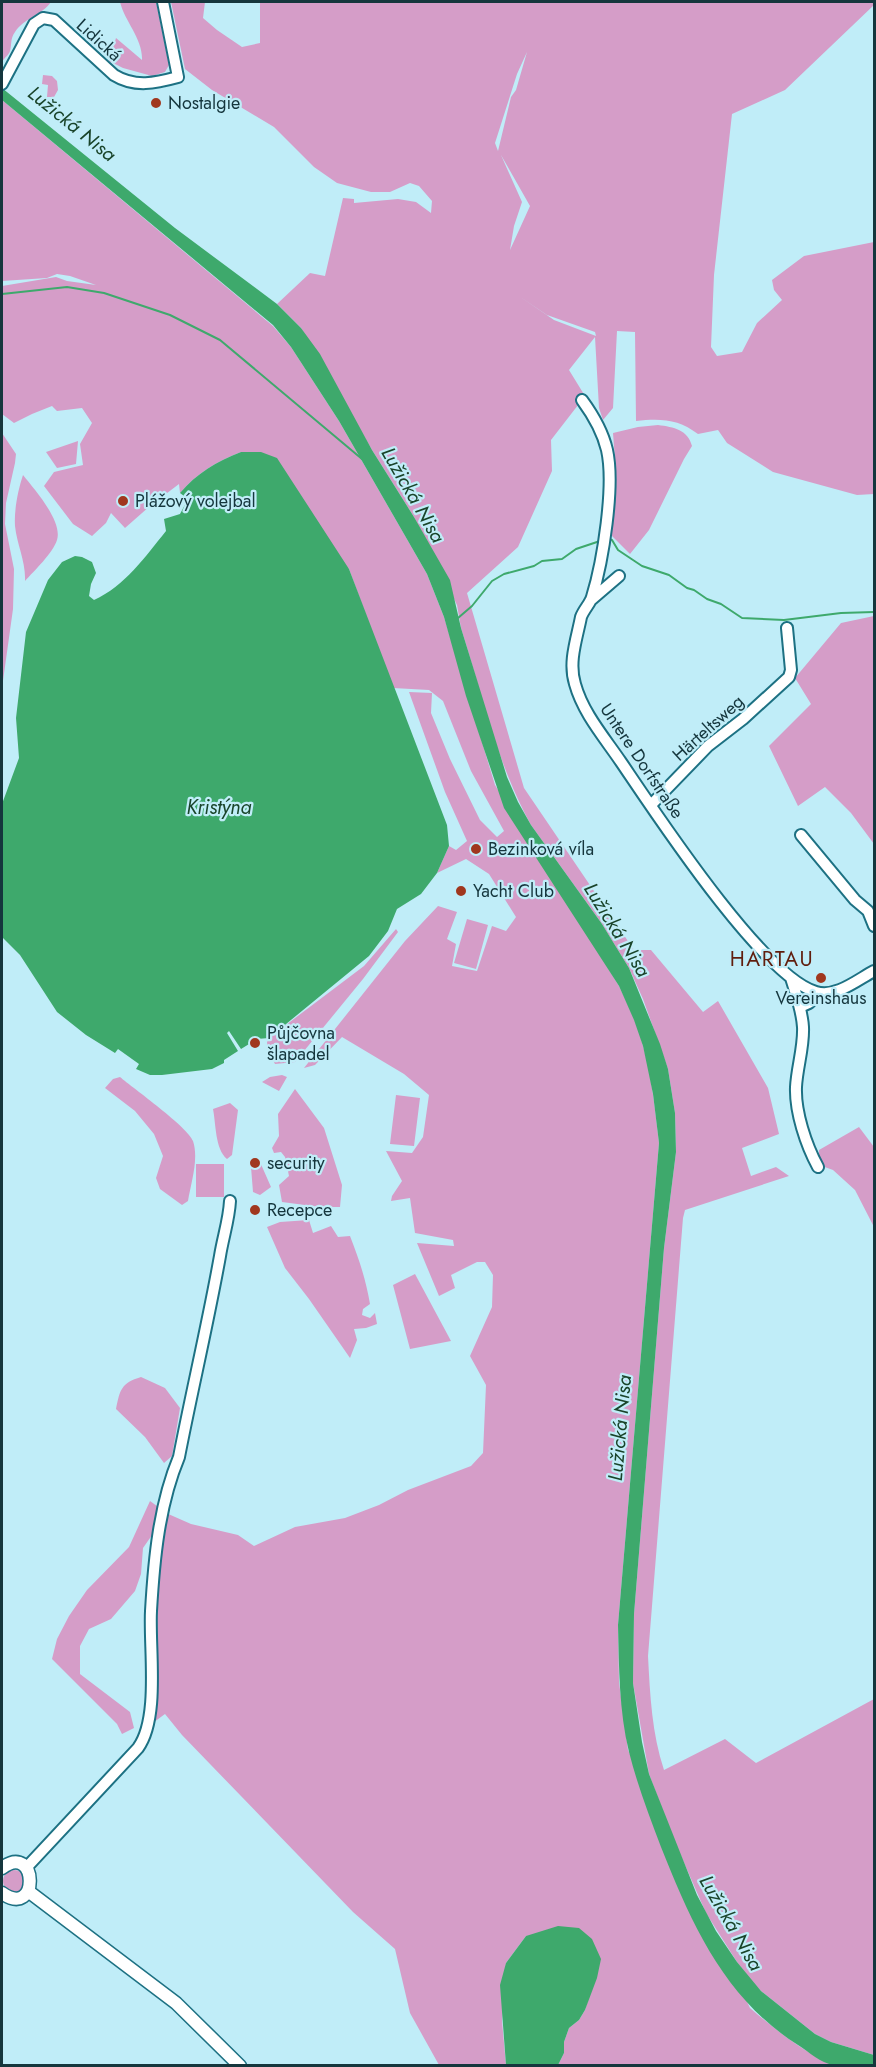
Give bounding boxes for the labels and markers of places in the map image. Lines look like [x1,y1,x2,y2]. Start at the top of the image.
place label: Nostalgie [168,90,240,116]
marker: Nostalgie [149,96,163,110]
place label: Plážový volejbal [135,488,256,514]
marker: Plážový volejbal [116,494,130,508]
place label: Bezinková víla [488,836,594,862]
marker: Bezinková víla [469,842,483,856]
place label: Yacht Club [473,878,554,904]
marker: Yacht Club [454,884,468,898]
marker: Vereinshaus [814,971,828,985]
place label: Vereinshaus [775,985,867,1011]
place label: Půjčovna šlapadel [267,1020,335,1067]
marker: Půjčovna šlapadel [248,1036,262,1050]
place label: security [267,1150,325,1176]
marker: security [248,1156,262,1170]
place label: Recepce [267,1197,332,1223]
marker: Recepce [248,1203,262,1217]

